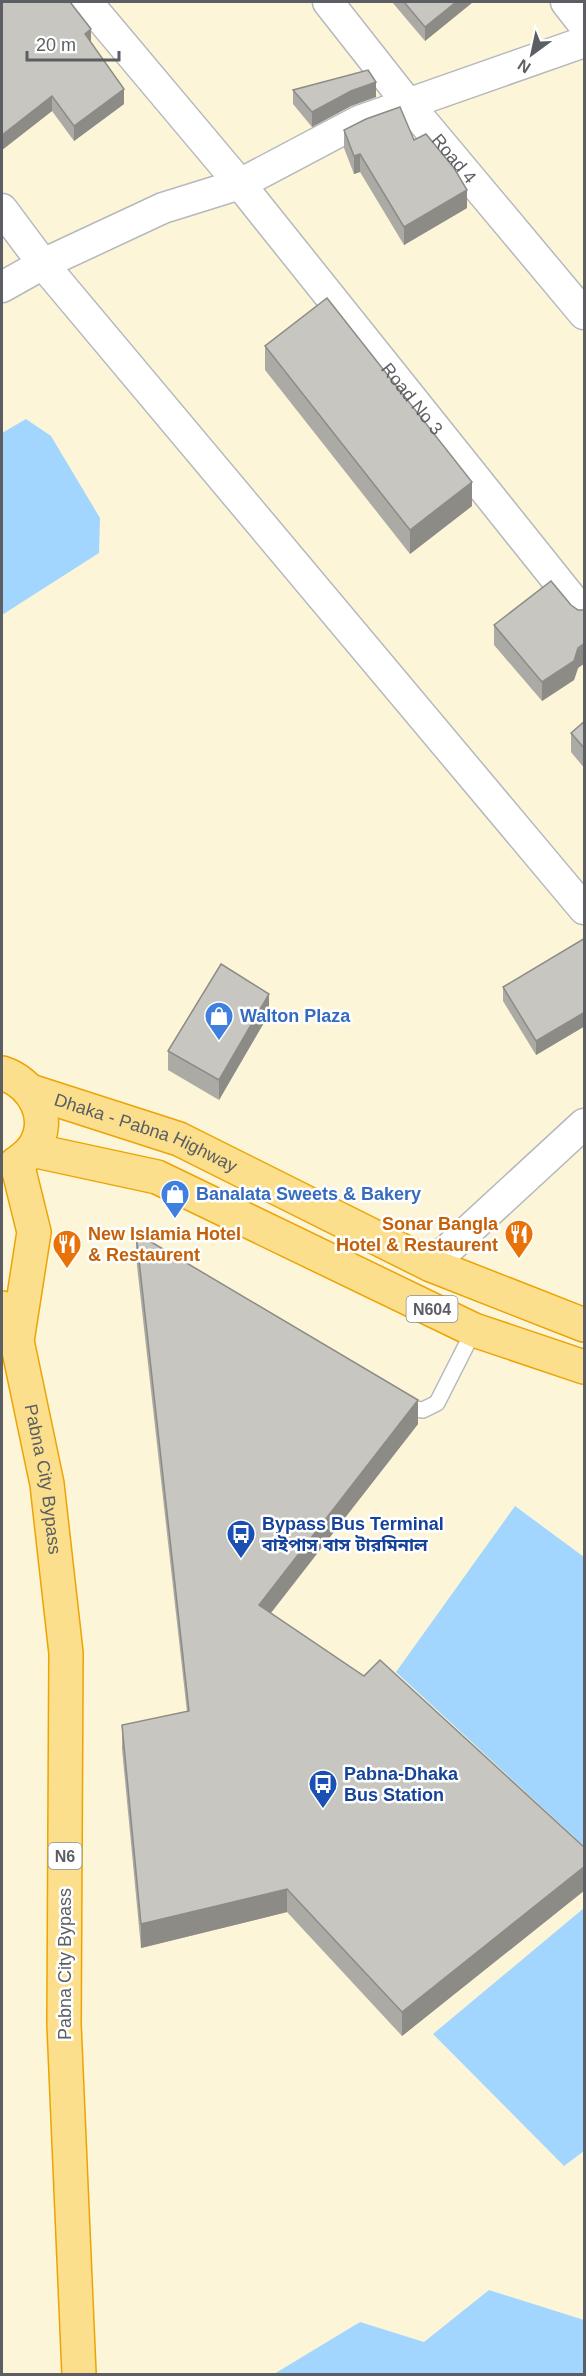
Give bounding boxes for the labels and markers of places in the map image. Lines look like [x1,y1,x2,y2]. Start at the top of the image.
shop icon: Walton Plaza [203,1000,235,1042]
place label: Walton Plaza [240,1006,351,1026]
shop icon: Banalata Sweets & Bakery [159,1178,191,1220]
place label: Banalata Sweets & Bakery [196,1184,421,1204]
place label: Sonar Bangla Hotel & Restaurent [336,1214,499,1255]
restaurant icon: Sonar Bangla Hotel & Restaurent [503,1218,535,1260]
place label: New Islamia Hotel & Restaurent [88,1224,241,1265]
restaurant icon: New Islamia Hotel & Restaurent [51,1228,83,1270]
place label: Bypass Bus Terminal বাইপাস বাস টারমিনাল [261,1514,444,1555]
bus stop icon: Bypass Bus Terminal বাইপাস বাস টারমিনাল [225,1518,257,1560]
place label: Pabna-Dhaka Bus Station [344,1764,459,1805]
bus stop icon: Pabna-Dhaka Bus Station [307,1768,339,1810]

